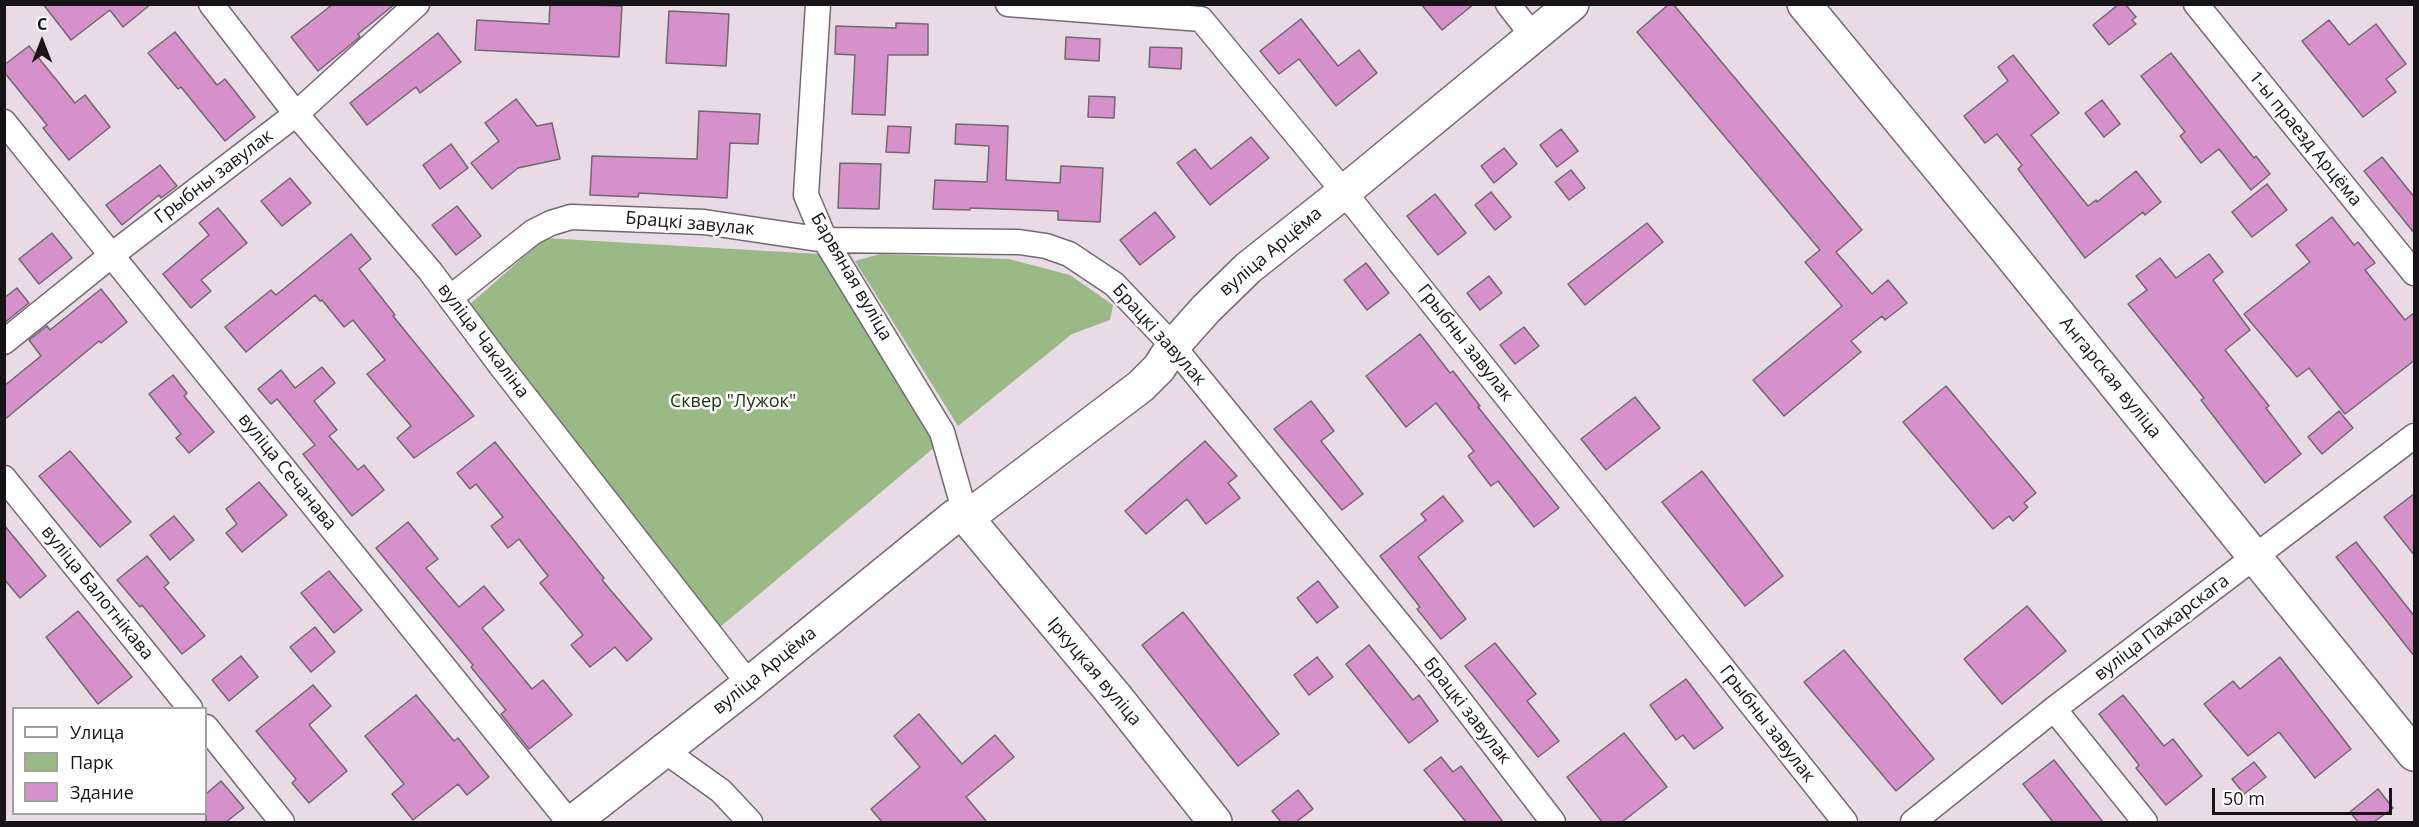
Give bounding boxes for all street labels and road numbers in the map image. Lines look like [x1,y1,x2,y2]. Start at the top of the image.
street label: 1-ы праезд Арцёма [2244,67,2366,211]
street label: Грыбны завулак [151,126,277,228]
street label: вуліца Арцёма [1215,203,1327,301]
street label: Брацкі завулак [625,208,755,240]
street label: Барвяная вуліца [806,209,896,345]
street label: вуліца Чакаліна [433,279,533,403]
street label: Брацкі завулак [1108,280,1210,390]
street label: Грыбны завулак [1413,280,1517,406]
street label: Ангарская вуліца [2055,313,2165,443]
street label: вуліца Сечанава [233,409,341,535]
street label: вуліца Балотнікава [36,522,158,664]
street label: вуліца Пажарскага [2090,570,2234,686]
street label: Іркуцкая вуліца [1042,613,1146,731]
street label: вуліца Арцёма [709,623,821,719]
street label: Брацкі завулак [1419,653,1515,769]
street label: Грыбны завулак [1715,661,1819,787]

